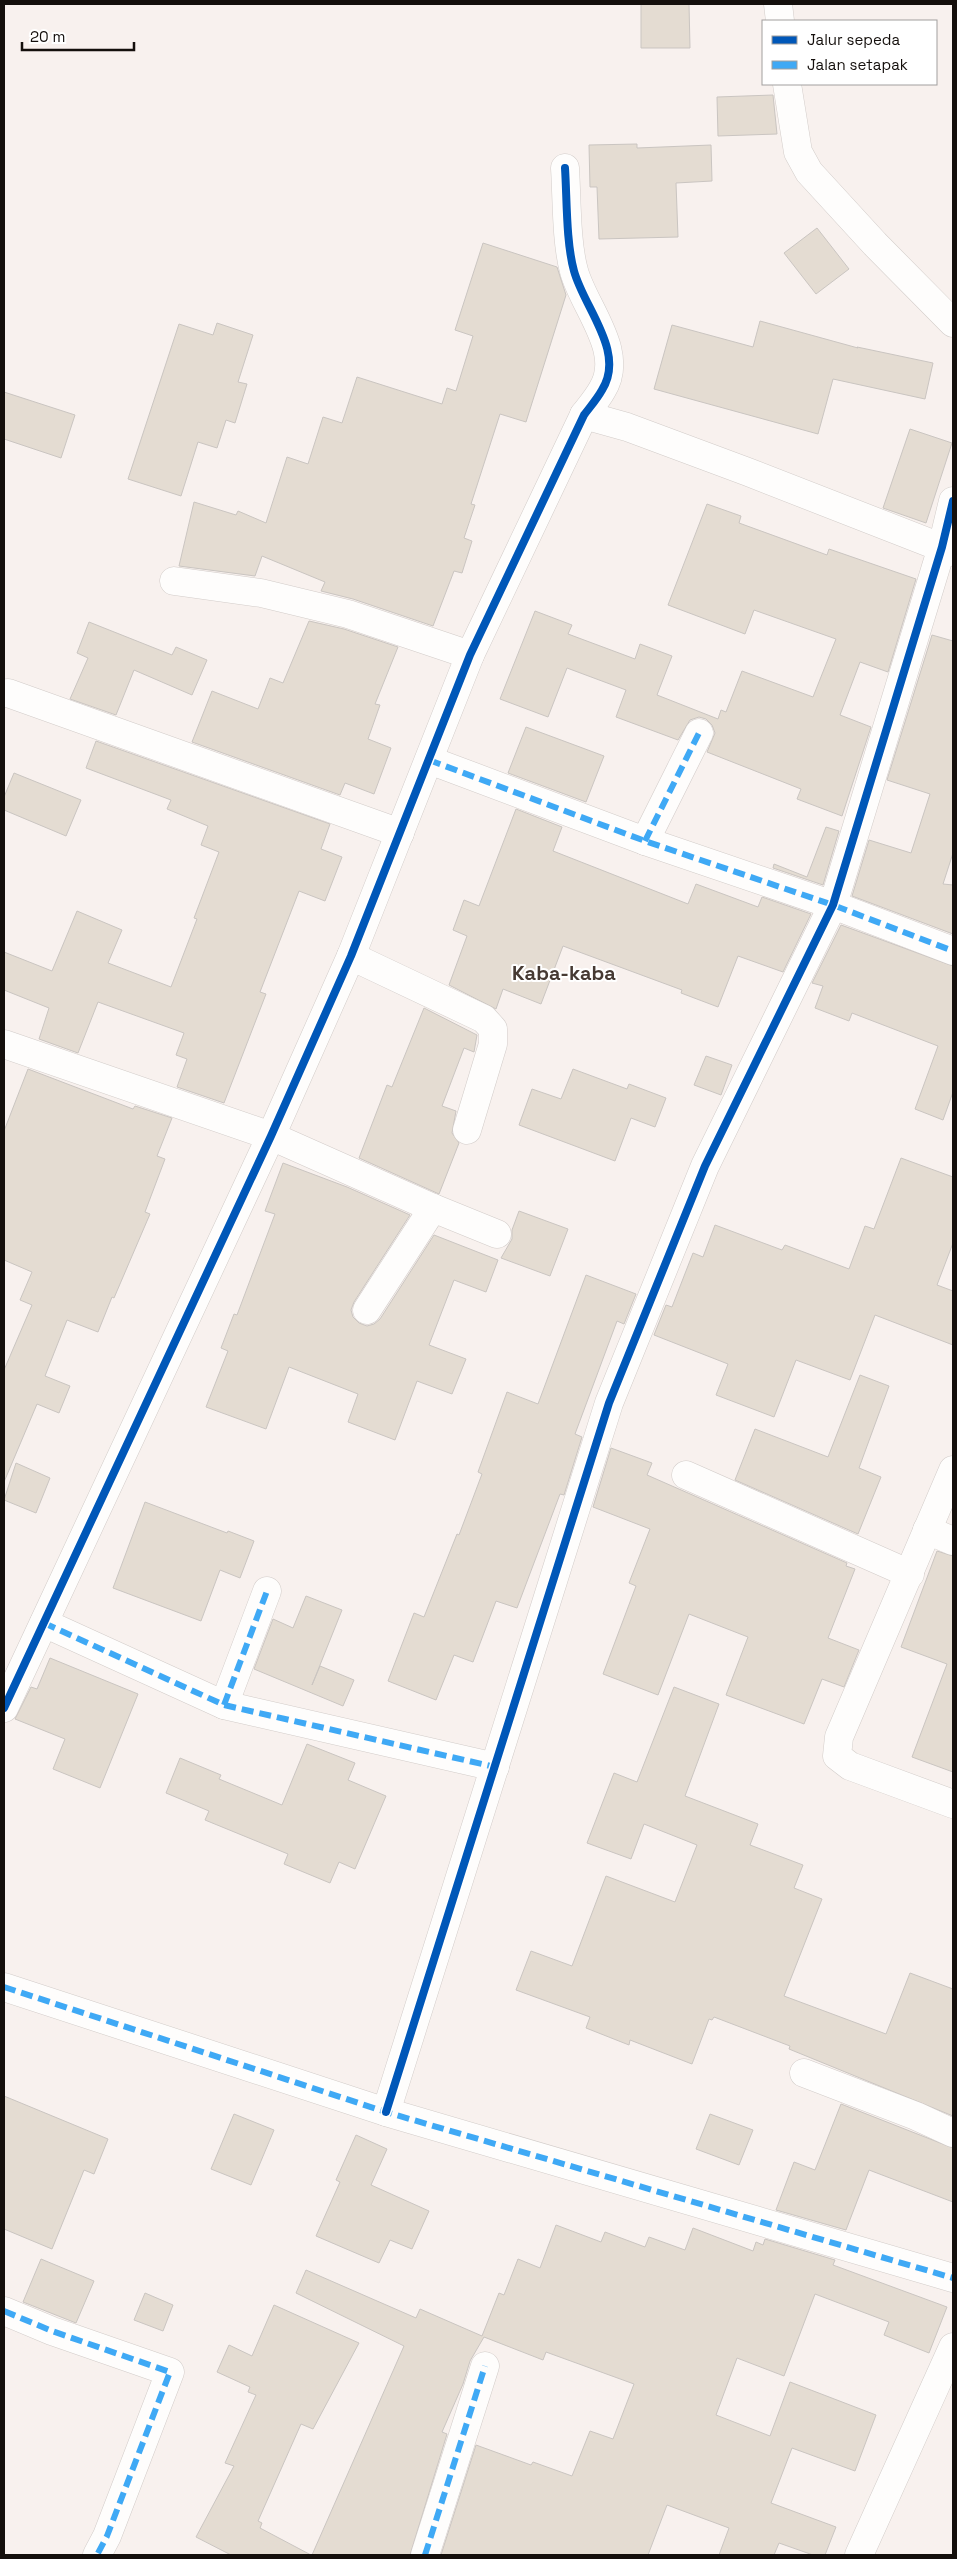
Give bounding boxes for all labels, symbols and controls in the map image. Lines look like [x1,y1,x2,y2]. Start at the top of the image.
scale bar [22,20,135,52]
legend [762,20,937,85]
text: 20 m [30,27,65,46]
text: Jalur sepeda [807,30,901,49]
text: Jalan setapak [807,55,908,74]
district label: Kaba-kaba [512,960,616,986]

